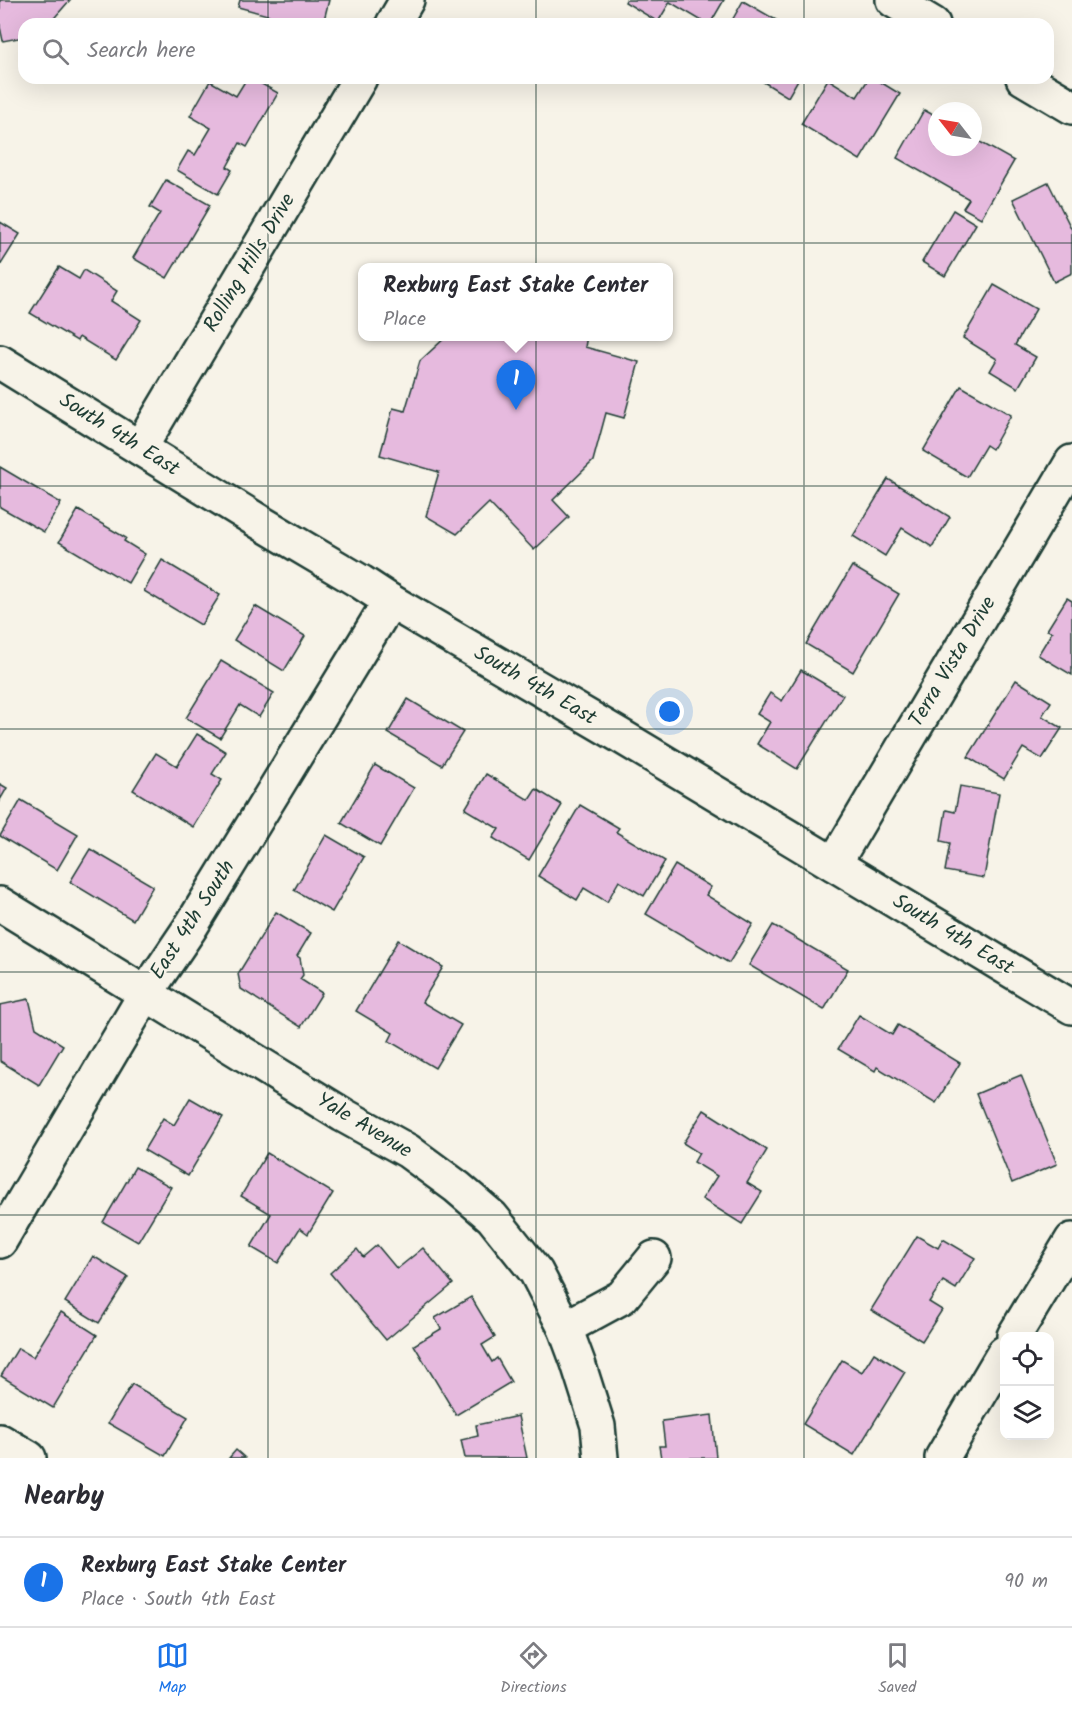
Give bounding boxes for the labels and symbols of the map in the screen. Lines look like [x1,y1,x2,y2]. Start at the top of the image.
north arrow [928,102,982,156]
street label: Rolling Hills Drive [195,187,305,339]
pin: 1 [496,360,536,410]
street label: South 4th East [52,385,187,486]
street label: Terra Vista Drive [901,590,1006,734]
street label: South 4th East [467,637,603,735]
your location [655,697,684,726]
street label: East 4th South [142,853,244,987]
street label: South 4th East [886,886,1021,985]
street label: Yale Avenue [310,1084,419,1168]

